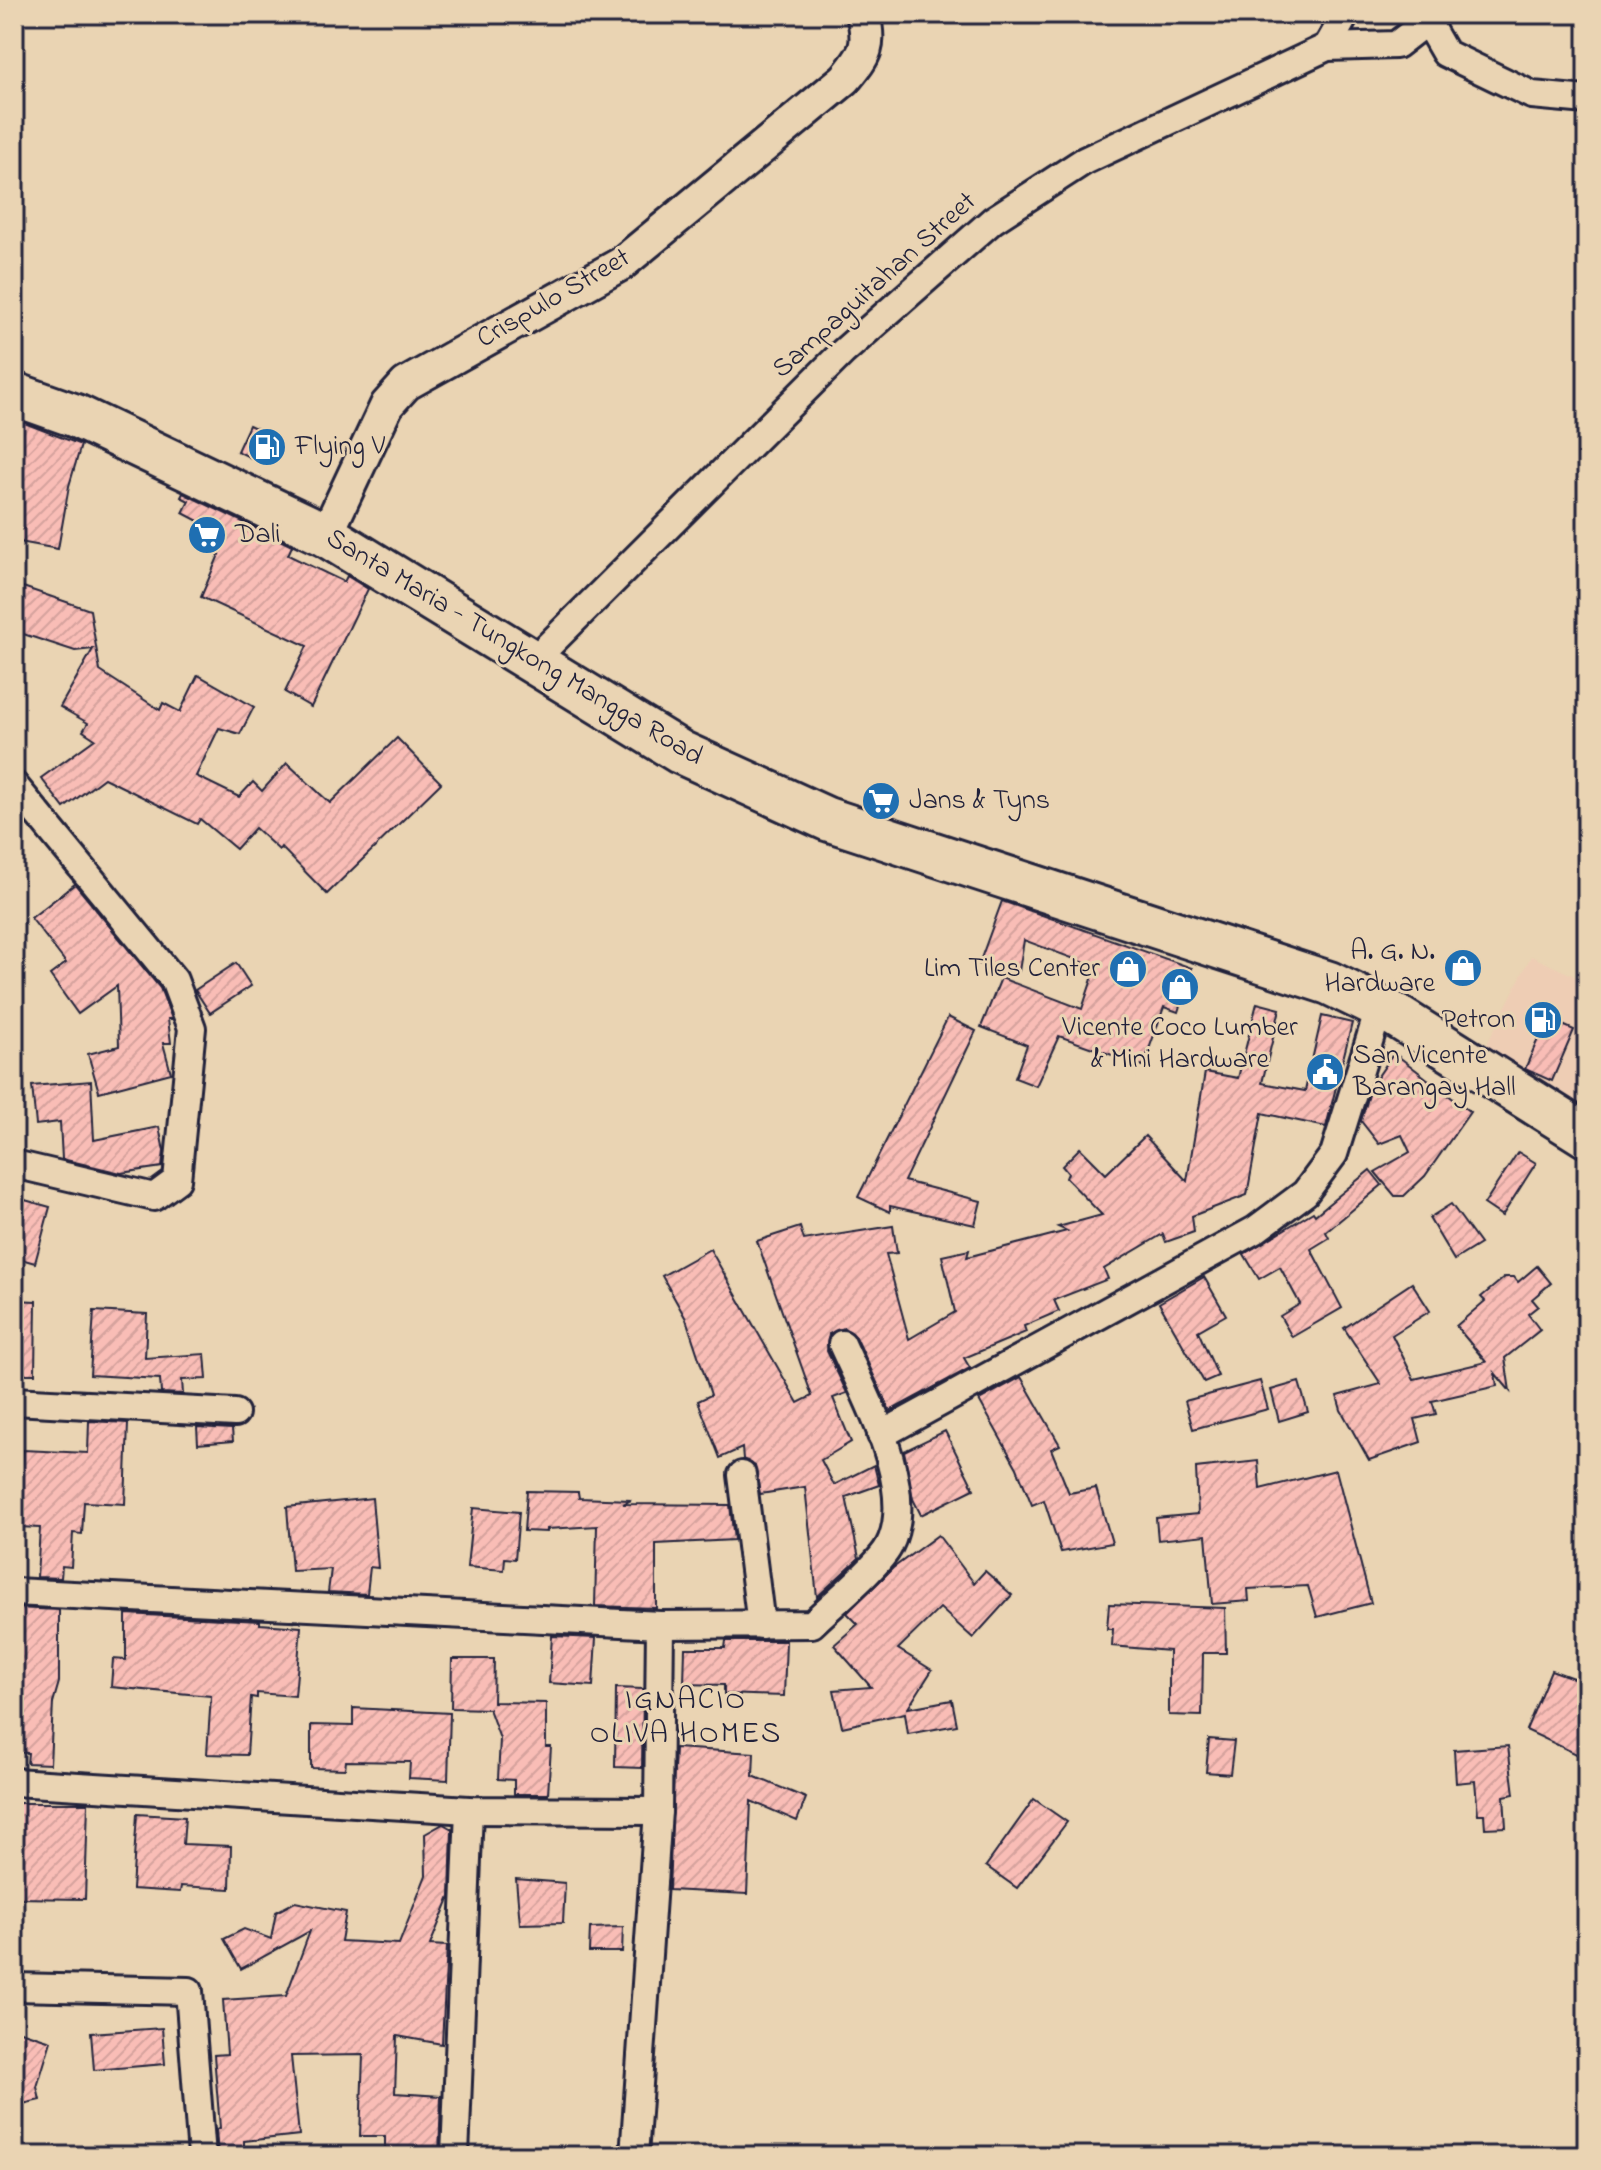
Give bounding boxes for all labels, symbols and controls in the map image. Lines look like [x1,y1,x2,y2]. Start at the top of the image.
street label: Sampaguitahan Street [764,183,986,389]
street label: Crispulo Street [470,238,638,360]
fuel station icon: Flying V [246,426,288,468]
place label: Flying V [294,427,386,468]
supermarket icon: Dali [186,514,228,556]
place label: Dali [234,515,280,556]
street label: Santa Maria - Tungkong Mangga Road [318,519,711,777]
supermarket icon: Jans & Tyns [860,780,902,822]
place label: Jans & Tyns [909,781,1050,822]
place label: A. G. N. Hardware [1324,932,1435,1005]
shop icon: A. G. N. Hardware [1442,947,1484,989]
shop icon: Lim Tiles Center [1107,948,1149,990]
place label: Lim Tiles Center [924,949,1100,990]
shop icon: Vicente Coco Lumber & Mini Hardware [1159,966,1201,1008]
fuel station icon: Petron [1522,999,1564,1041]
place label: Petron [1441,1000,1515,1041]
place label: Vicente Coco Lumber & Mini Hardware [1061,1008,1298,1081]
place label: San Vicente Barangay Hall [1352,1036,1516,1109]
public building icon: San Vicente Barangay Hall [1304,1051,1346,1093]
district label: IGNACIO OLIVA HOMES [590,1679,782,1757]

